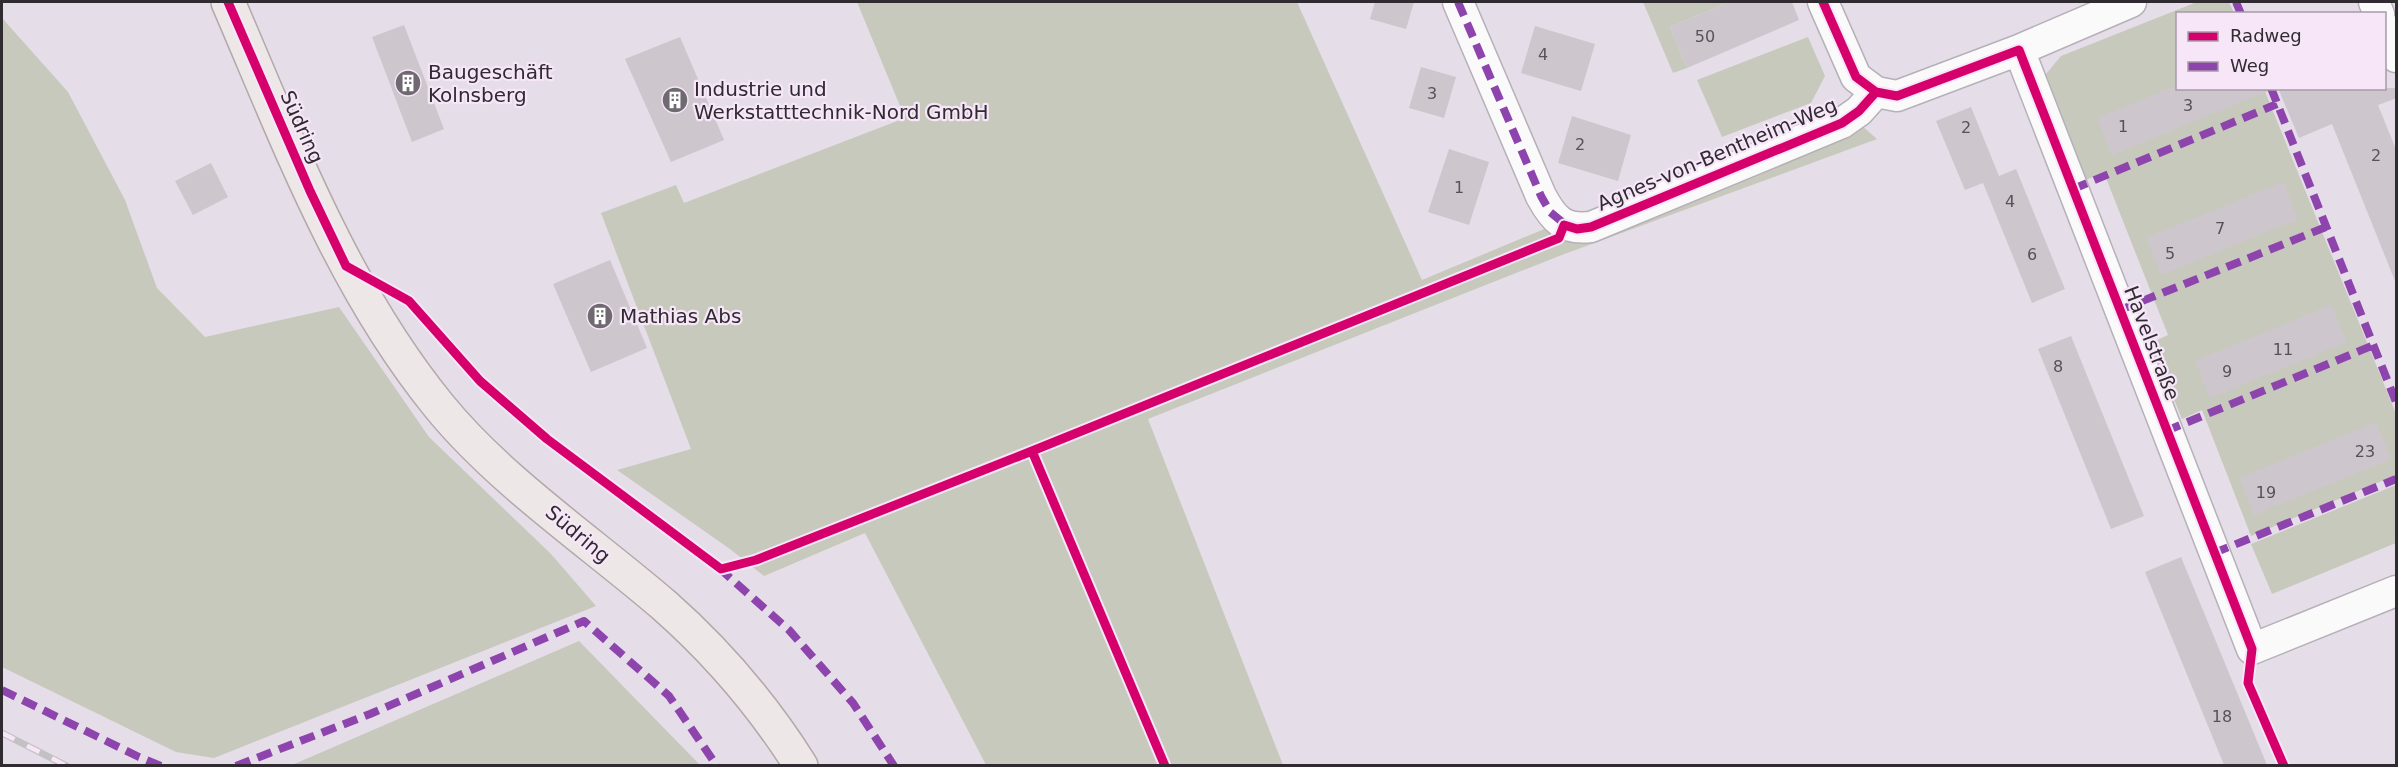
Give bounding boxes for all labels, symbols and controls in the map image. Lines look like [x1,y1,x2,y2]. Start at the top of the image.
legend [2176,12,2386,90]
text: Radweg [2230,25,2302,46]
house number: 50 [1695,27,1715,46]
house number: 4 [1538,45,1548,64]
text: Weg [2230,55,2269,76]
place label: Baugeschäft Kolnsberg [428,60,553,107]
building icon: Baugeschäft Kolnsberg [393,68,423,98]
place label: Industrie und Werkstatttechnik-Nord GmbH [694,77,989,124]
house number: 3 [1427,84,1437,103]
building icon: Industrie und Werkstatttechnik-Nord GmbH [660,85,690,115]
street label: Südring [275,87,329,167]
street label: Agnes-von-Bentheim-Weg [1593,92,1841,216]
house number: 3 [2183,96,2193,115]
house number: 1 [2118,117,2128,136]
house number: 2 [1961,118,1971,137]
house number: 2 [1575,135,1585,154]
house number: 2 [2371,146,2381,165]
house number: 1 [1454,178,1464,197]
house number: 4 [2005,192,2015,211]
house number: 7 [2215,219,2225,238]
house number: 5 [2165,244,2175,263]
house number: 6 [2027,245,2037,264]
street label: Havelstraße [2119,282,2185,404]
building icon: Mathias Abs [585,301,615,331]
place label: Mathias Abs [620,304,741,328]
house number: 11 [2273,340,2293,359]
house number: 8 [2053,357,2063,376]
house number: 9 [2222,362,2232,381]
house number: 23 [2355,442,2375,461]
house number: 19 [2256,483,2276,502]
street label: Südring [541,500,615,568]
house number: 18 [2212,707,2232,726]

